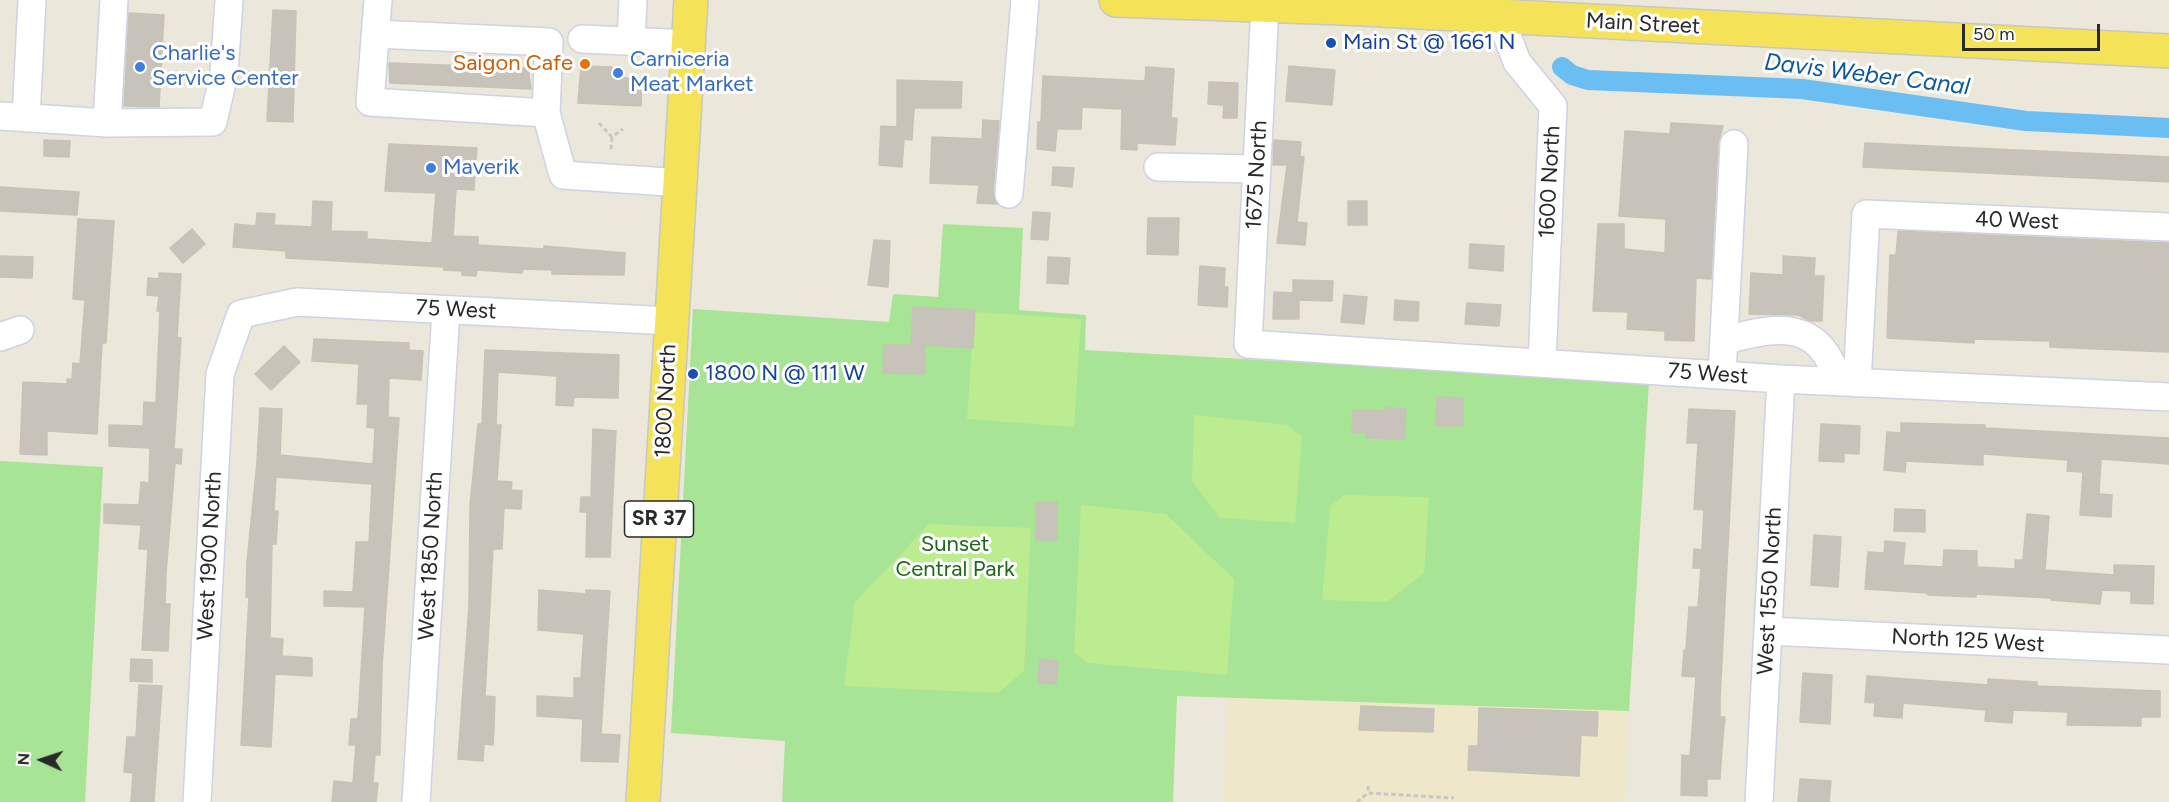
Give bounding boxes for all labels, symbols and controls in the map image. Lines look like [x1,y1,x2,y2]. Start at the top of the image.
street label: Main Street [1585,8,1701,40]
scale bar [1965,12,2103,50]
text: 50 m [1973,23,2015,45]
place label: Main St @ 1661 N [1343,30,1516,56]
marker: Main St @ 1661 N [1324,36,1338,50]
place label: Charlie's Service Center [152,41,299,92]
place label: Carniceria Meat Market [630,47,754,98]
water label: Davis Weber Canal [1763,48,1971,102]
place label: Saigon Cafe [453,51,573,77]
marker: Saigon Cafe [578,57,592,71]
marker: Charlie's Service Center [133,60,147,74]
marker: Carniceria Meat Market [611,66,625,80]
street label: 1675 North [1241,120,1273,230]
street label: 1600 North [1534,125,1566,239]
place label: Maverik [443,155,519,181]
marker: Maverik [424,161,438,175]
street label: 40 West [1975,206,2059,236]
street label: 75 West [415,295,497,325]
street label: 1800 North [650,343,682,459]
street label: 75 West [1667,358,1749,390]
place label: 1800 N @ 111 W [705,361,865,387]
marker: 1800 N @ 111 W [686,367,700,381]
street label: West 1900 North [192,471,228,641]
street label: West 1850 North [413,471,449,641]
road number: SR 37 [624,501,694,537]
street label: West 1550 North [1752,506,1788,676]
park label: Sunset Central Park [895,532,1015,584]
street label: North 125 West [1891,624,2045,658]
north arrow [12,730,72,790]
text: N [14,752,33,766]

